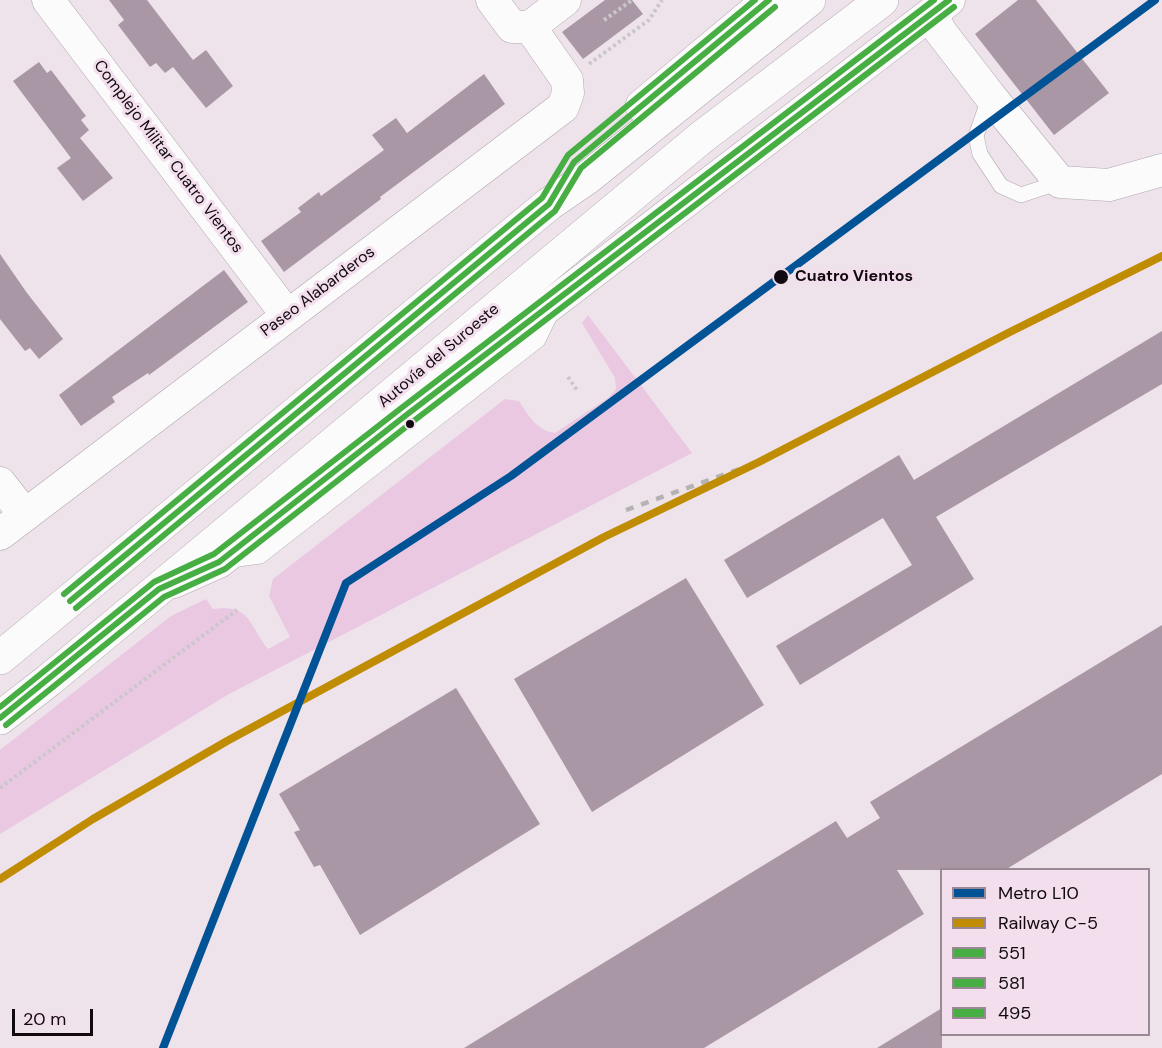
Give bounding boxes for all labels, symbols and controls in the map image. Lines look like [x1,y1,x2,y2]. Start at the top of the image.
street label: Complejo Militar Cuatro Vientos [89,57,247,257]
street label: Paseo Alabarderos [257,243,379,341]
place label: Cuatro Vientos [795,267,913,287]
marker: Cuatro Vientos [772,268,790,286]
street label: Autovía del Suroeste [375,300,503,412]
unlabelled marker [404,418,416,430]
legend [940,868,1150,1036]
text: Metro L10 [998,881,1079,905]
text: Railway C-5 [998,911,1098,935]
text: 551 [998,941,1026,965]
text: 581 [998,971,1025,995]
scale bar [15,997,96,1035]
text: 495 [998,1001,1031,1025]
text: 20 m [23,1007,66,1031]

